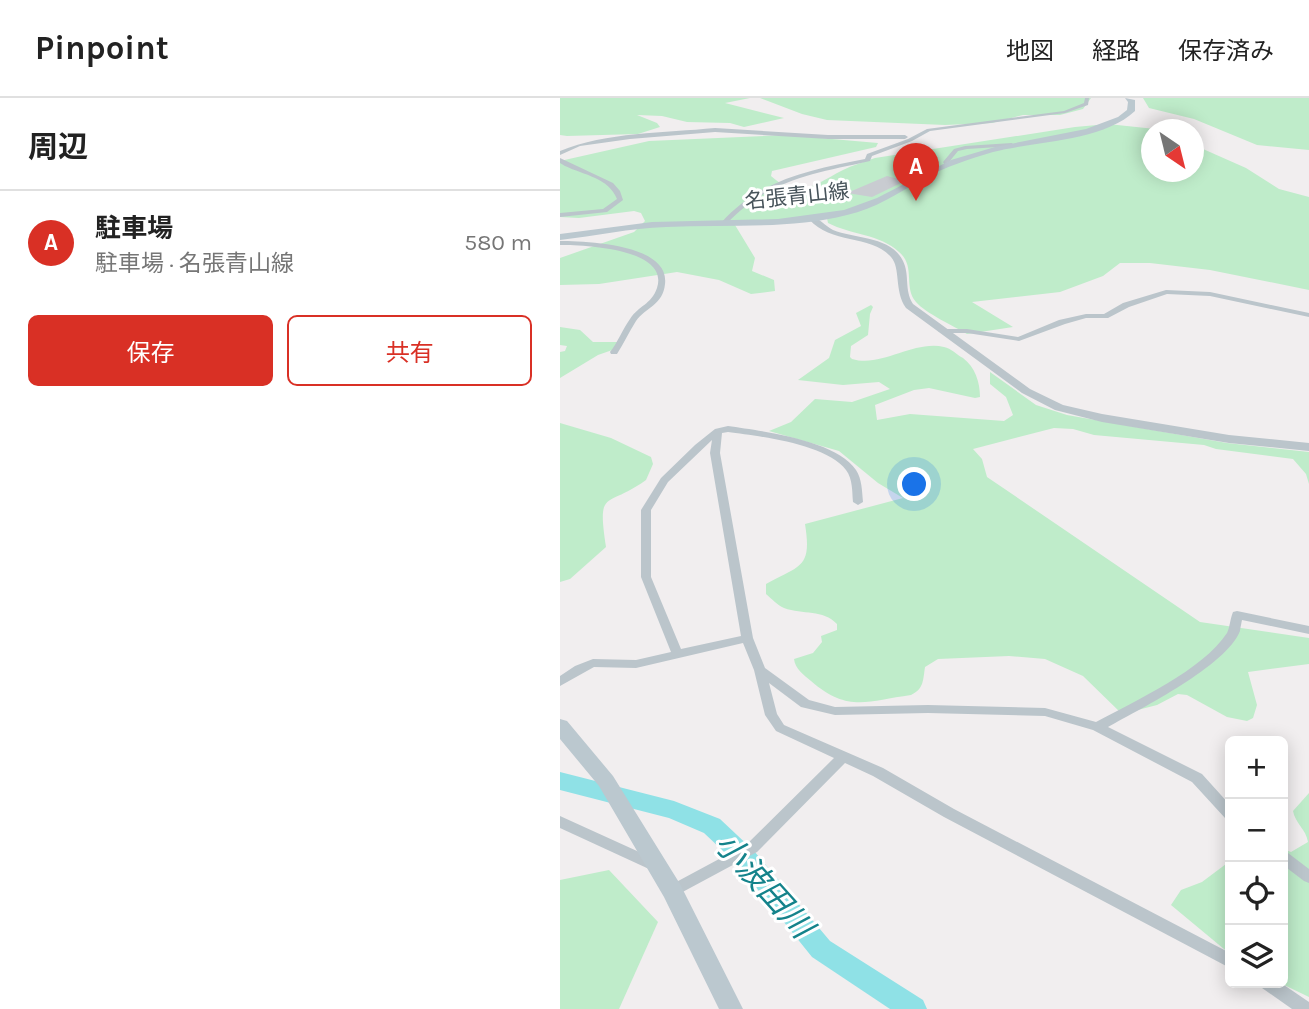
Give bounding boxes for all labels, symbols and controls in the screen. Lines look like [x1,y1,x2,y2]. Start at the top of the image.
text: Pinpoint [35,29,169,67]
text: 地図 [1006,37,1054,65]
text: 経路 [1092,37,1140,65]
text: 保存済み [1178,37,1274,65]
north arrow [1141,119,1204,182]
text: 周辺 [28,129,88,165]
pin: A [893,143,939,201]
street label: 名張青山線 [744,179,850,213]
text: 駐車場 [95,213,173,244]
text: A [44,229,58,256]
text: 580 m [464,229,532,256]
text: 駐車場 · 名張青山線 [95,250,294,277]
button: 保存 [28,315,273,386]
button: 共有 [287,315,532,386]
your location [897,467,931,501]
map controls [1225,736,1288,988]
button: + [1225,736,1288,799]
button: − [1225,799,1288,862]
water label: 小波田川 [707,825,822,947]
button: locate [1225,862,1288,925]
button: layers [1225,925,1288,988]

